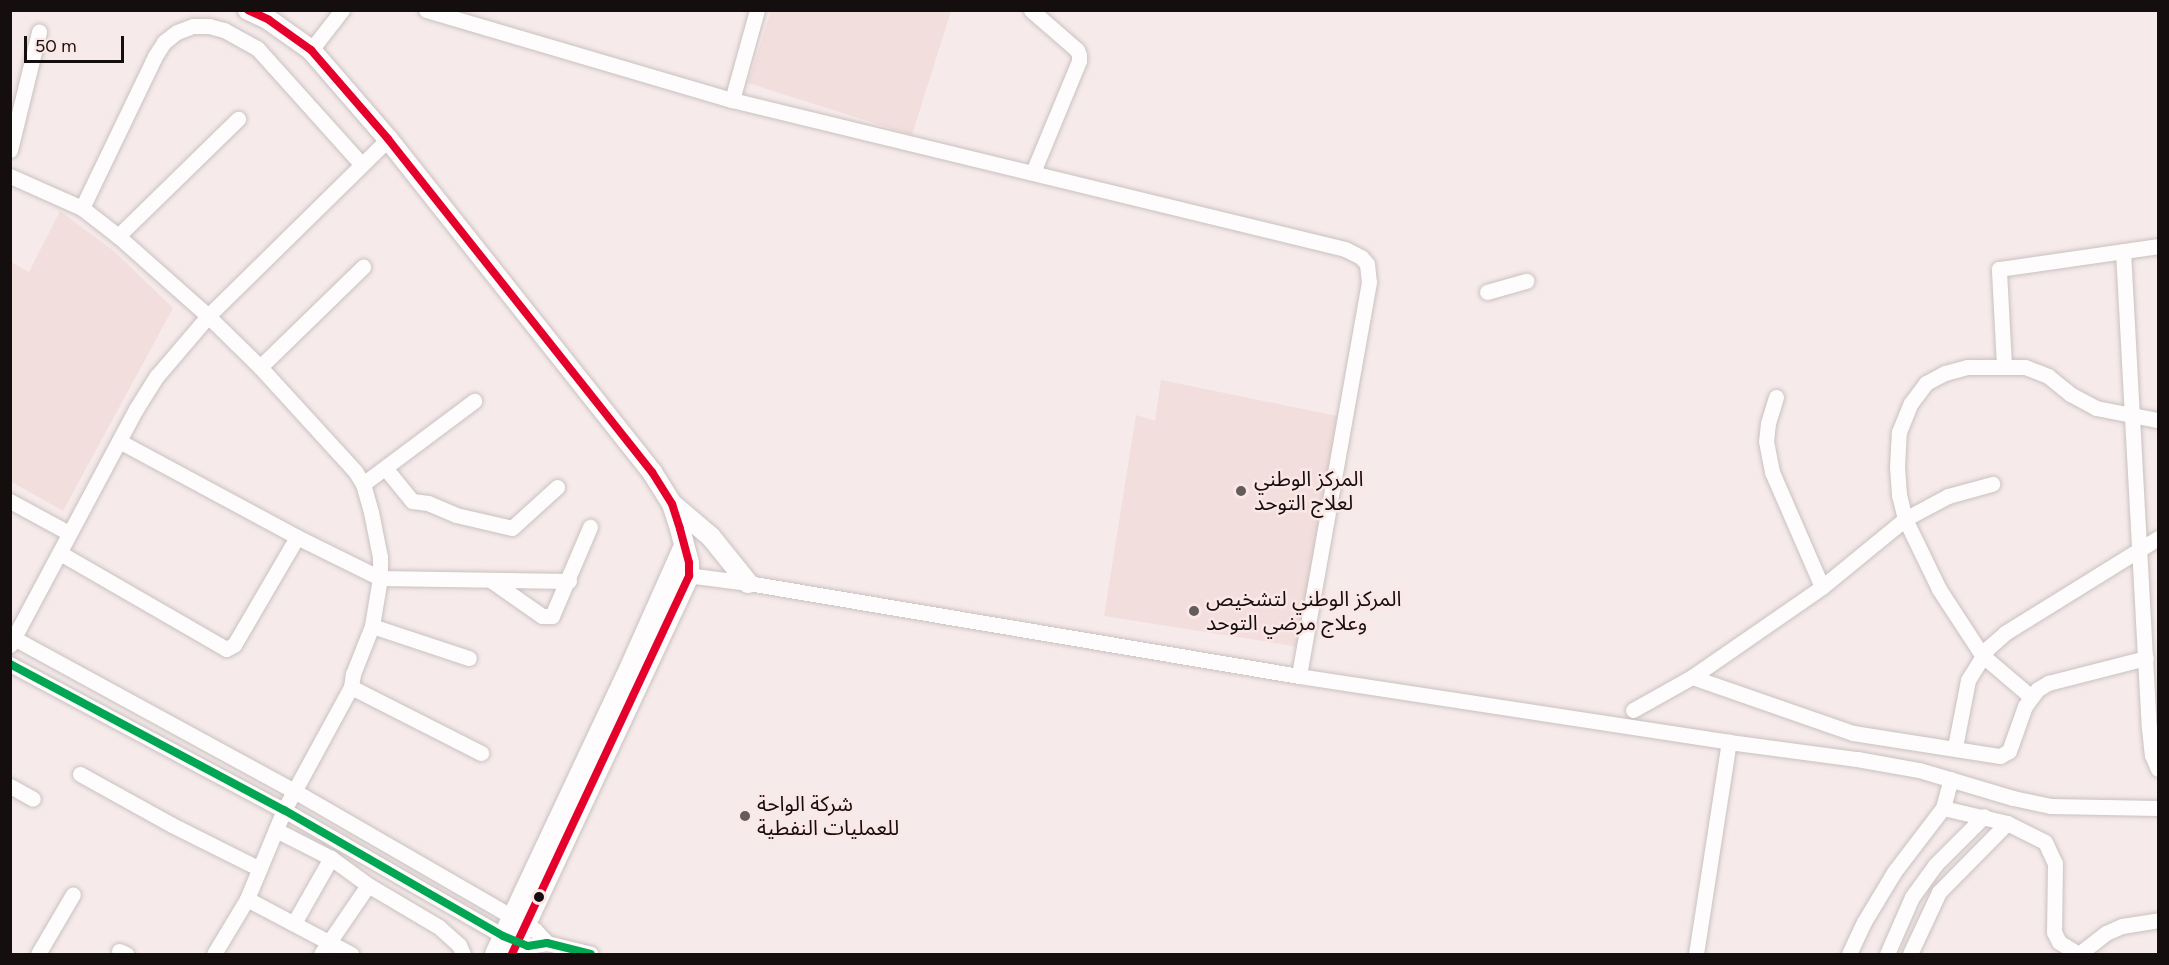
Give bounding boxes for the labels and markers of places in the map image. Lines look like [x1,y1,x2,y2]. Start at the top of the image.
place label: المركز الوطني لعلاج التوحد [1254,466,1363,516]
marker: المركز الوطني لعلاج التوحد [1232,482,1250,500]
place label: المركز الوطني لتشخيص وعلاج مرضي التوحد [1206,586,1401,636]
marker: المركز الوطني لتشخيص وعلاج مرضي التوحد [1187,604,1201,618]
place label: شركة الواحة للعمليات النفطية [757,791,899,841]
marker: شركة الواحة للعمليات النفطية [738,809,752,823]
unlabelled marker [533,891,545,903]

